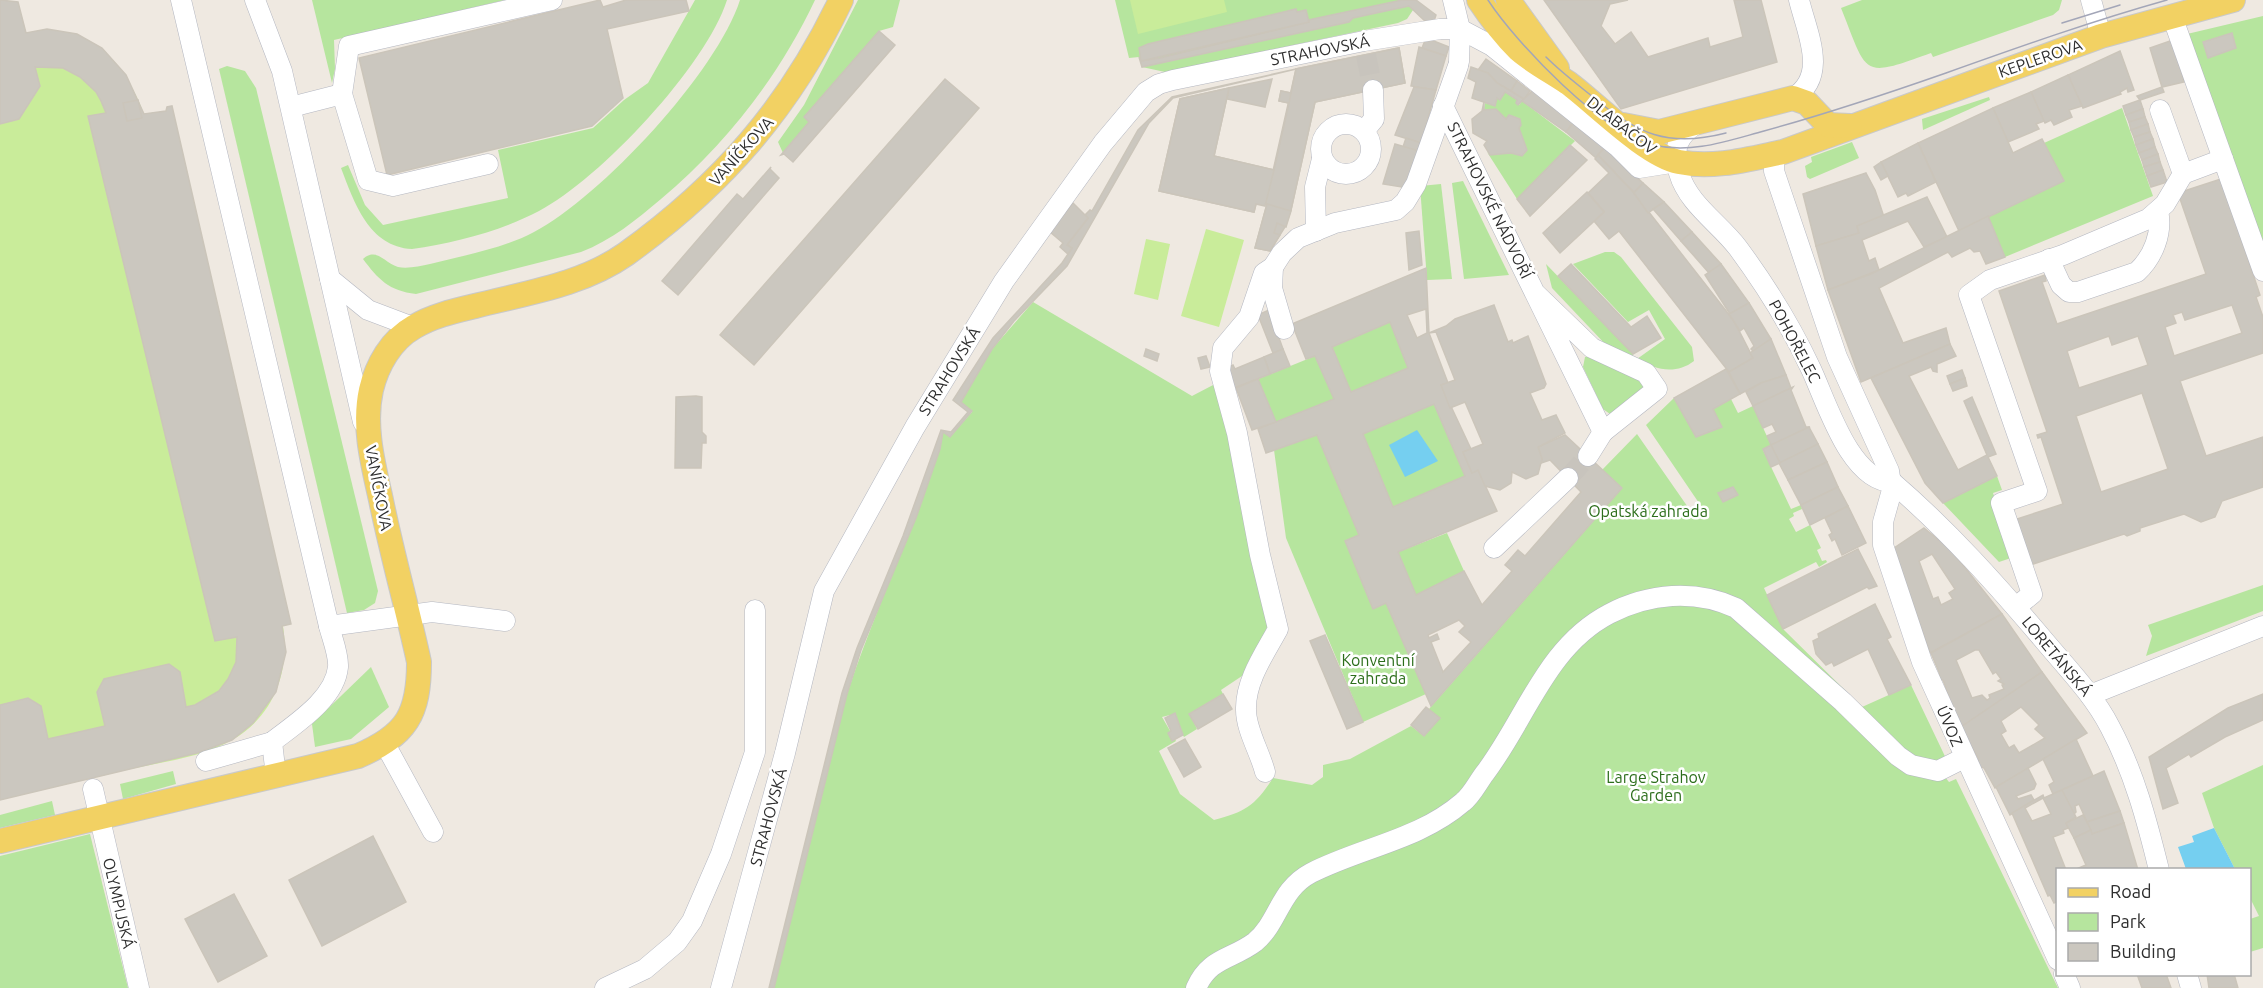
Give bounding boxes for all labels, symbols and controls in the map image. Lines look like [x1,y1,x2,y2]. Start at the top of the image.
street label: STRAHOVSKÁ [1268,29,1372,68]
street label: KEPLEROVA [1996,35,2085,81]
street label: DLABAČOV [1584,92,1661,158]
street label: VANÍČKOVA [704,111,777,189]
street label: STRAHOVSKÉ NÁDVOŘÍ [1444,118,1538,282]
street label: POHOŘELEC [1766,296,1825,386]
street label: STRAHOVSKÁ [913,322,984,418]
street label: VANÍČKOVA [362,444,398,533]
park label: Opatská zahrada [1588,502,1708,520]
street label: LORETÁNSKÁ [2019,611,2097,700]
park label: Konventní zahrada [1341,651,1416,687]
street label: ÚVOZ [1933,702,1968,749]
street label: STRAHOVSKÁ [744,765,790,868]
park label: Large Strahov Garden [1606,768,1706,804]
street label: OLYMPIJSKÁ [100,855,140,951]
legend [2056,868,2251,976]
text: Road [2110,881,2152,901]
text: Park [2110,911,2146,931]
text: Building [2110,941,2176,961]

